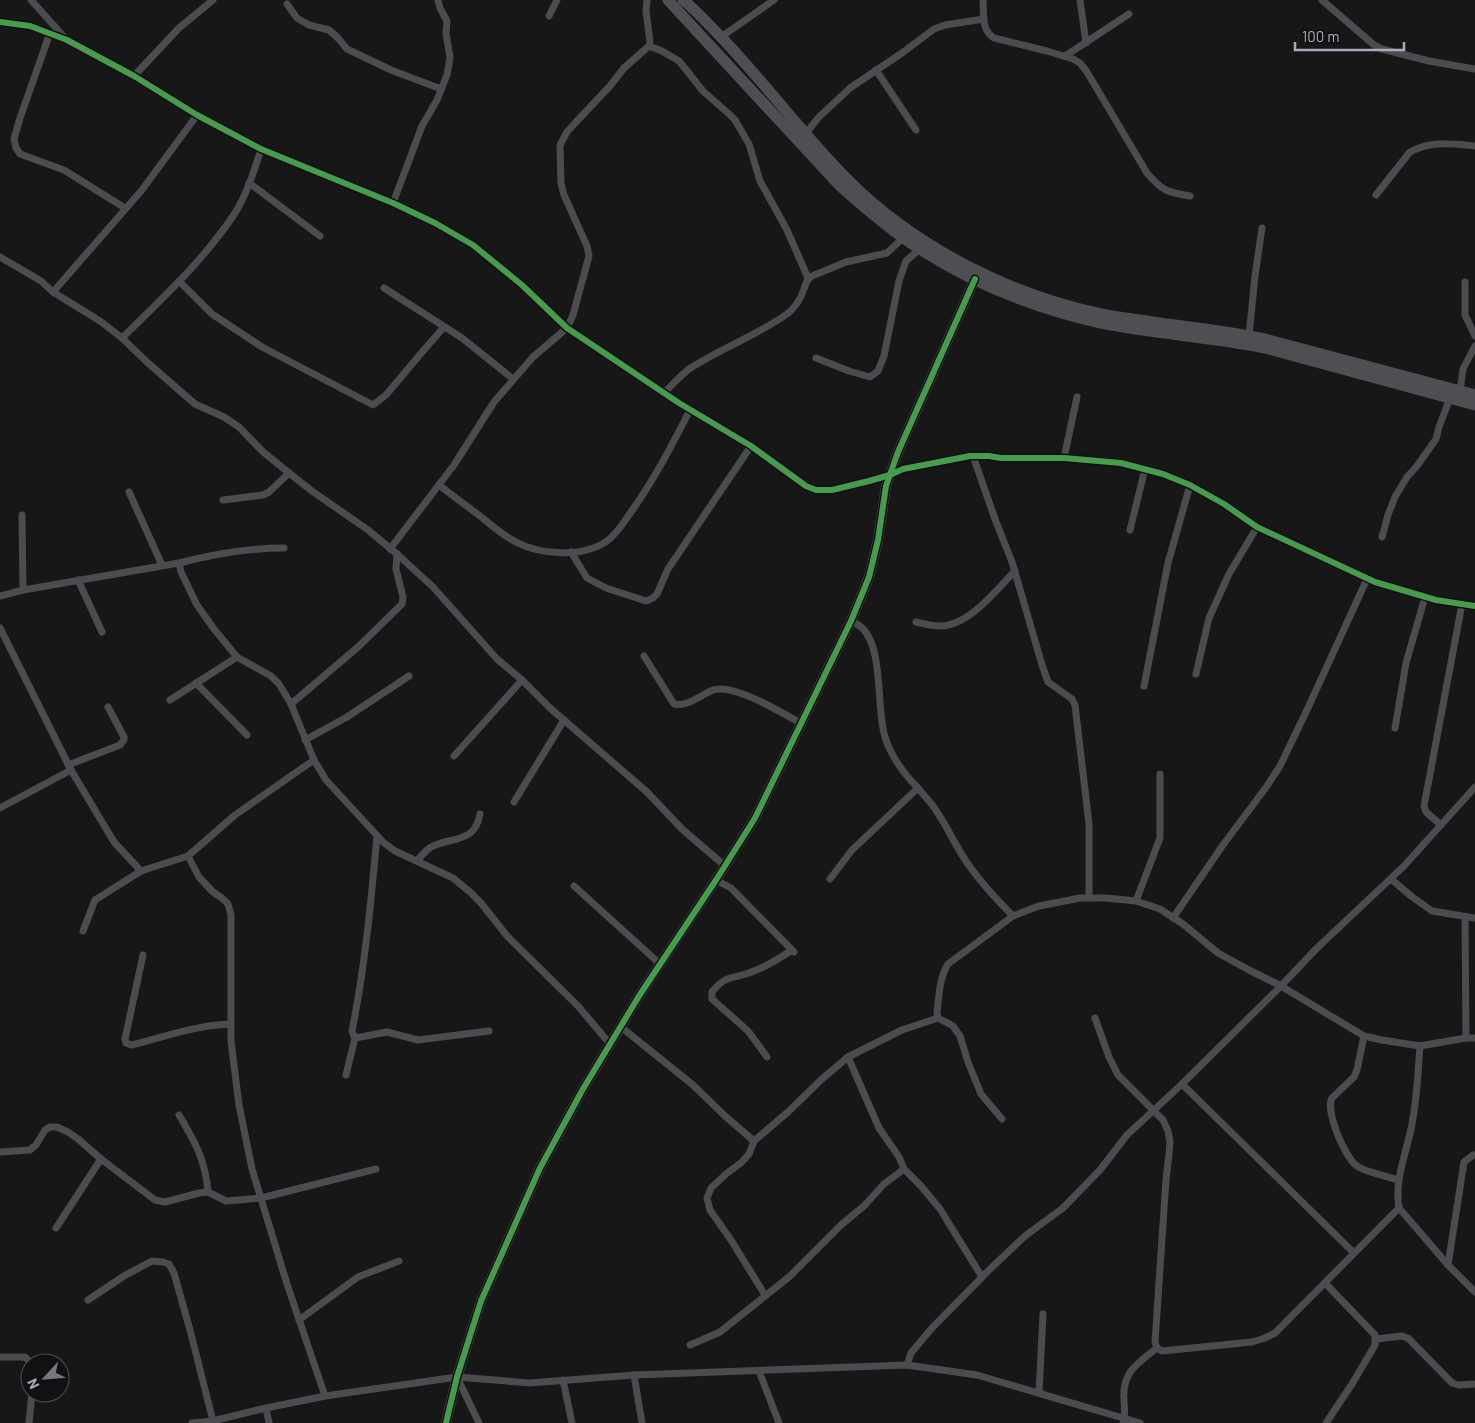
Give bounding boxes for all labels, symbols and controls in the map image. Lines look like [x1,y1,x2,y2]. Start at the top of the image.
scale bar [1295,20,1404,52]
text: 100 m [1302,27,1340,45]
north arrow [20,1353,70,1403]
text: N [23,1376,43,1392]

